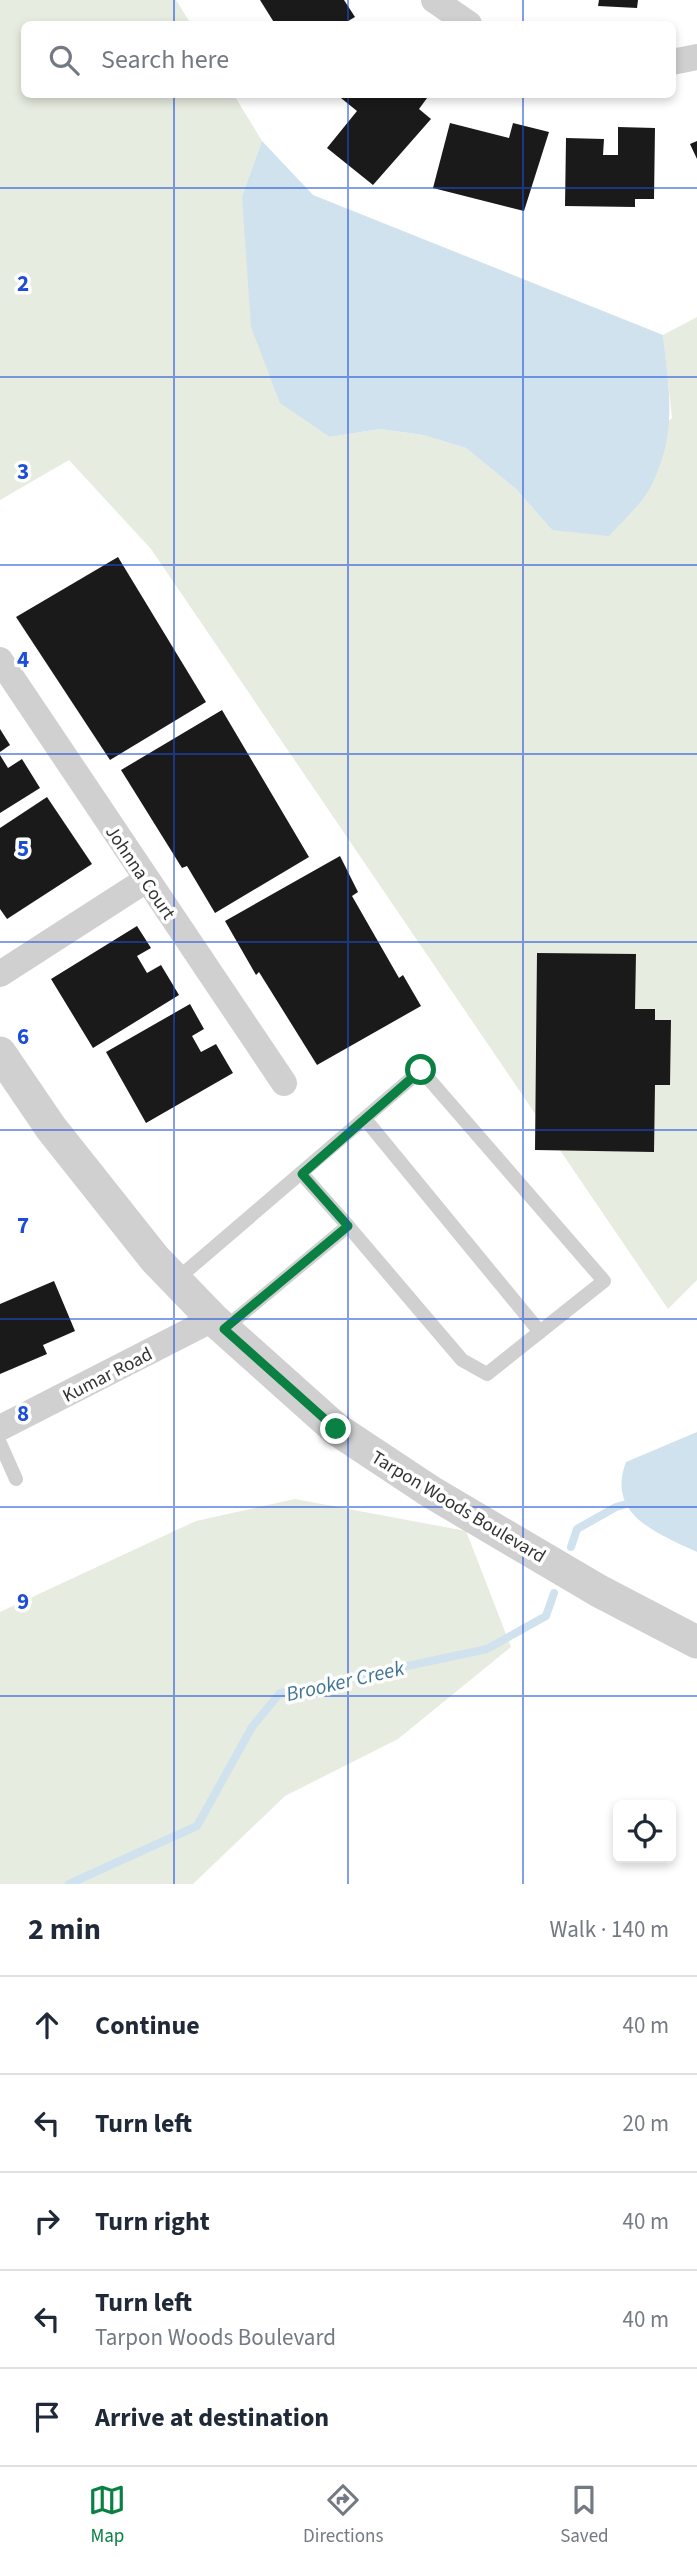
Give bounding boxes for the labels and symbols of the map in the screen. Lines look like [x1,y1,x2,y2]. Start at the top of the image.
text: 2 [17,267,29,300]
text: 3 [17,455,29,488]
text: 4 [17,643,29,676]
street label: Johnna Court [98,820,182,926]
text: 5 [17,832,29,865]
text: 6 [17,1020,29,1053]
route start [405,1054,436,1085]
text: 7 [17,1209,29,1242]
street label: Kumar Road [58,1341,157,1410]
text: 8 [17,1397,29,1430]
route end [320,1413,351,1444]
street label: Tarpon Woods Boulevard [366,1444,550,1570]
text: 9 [17,1585,29,1618]
water label: Brooker Creek [283,1653,408,1709]

